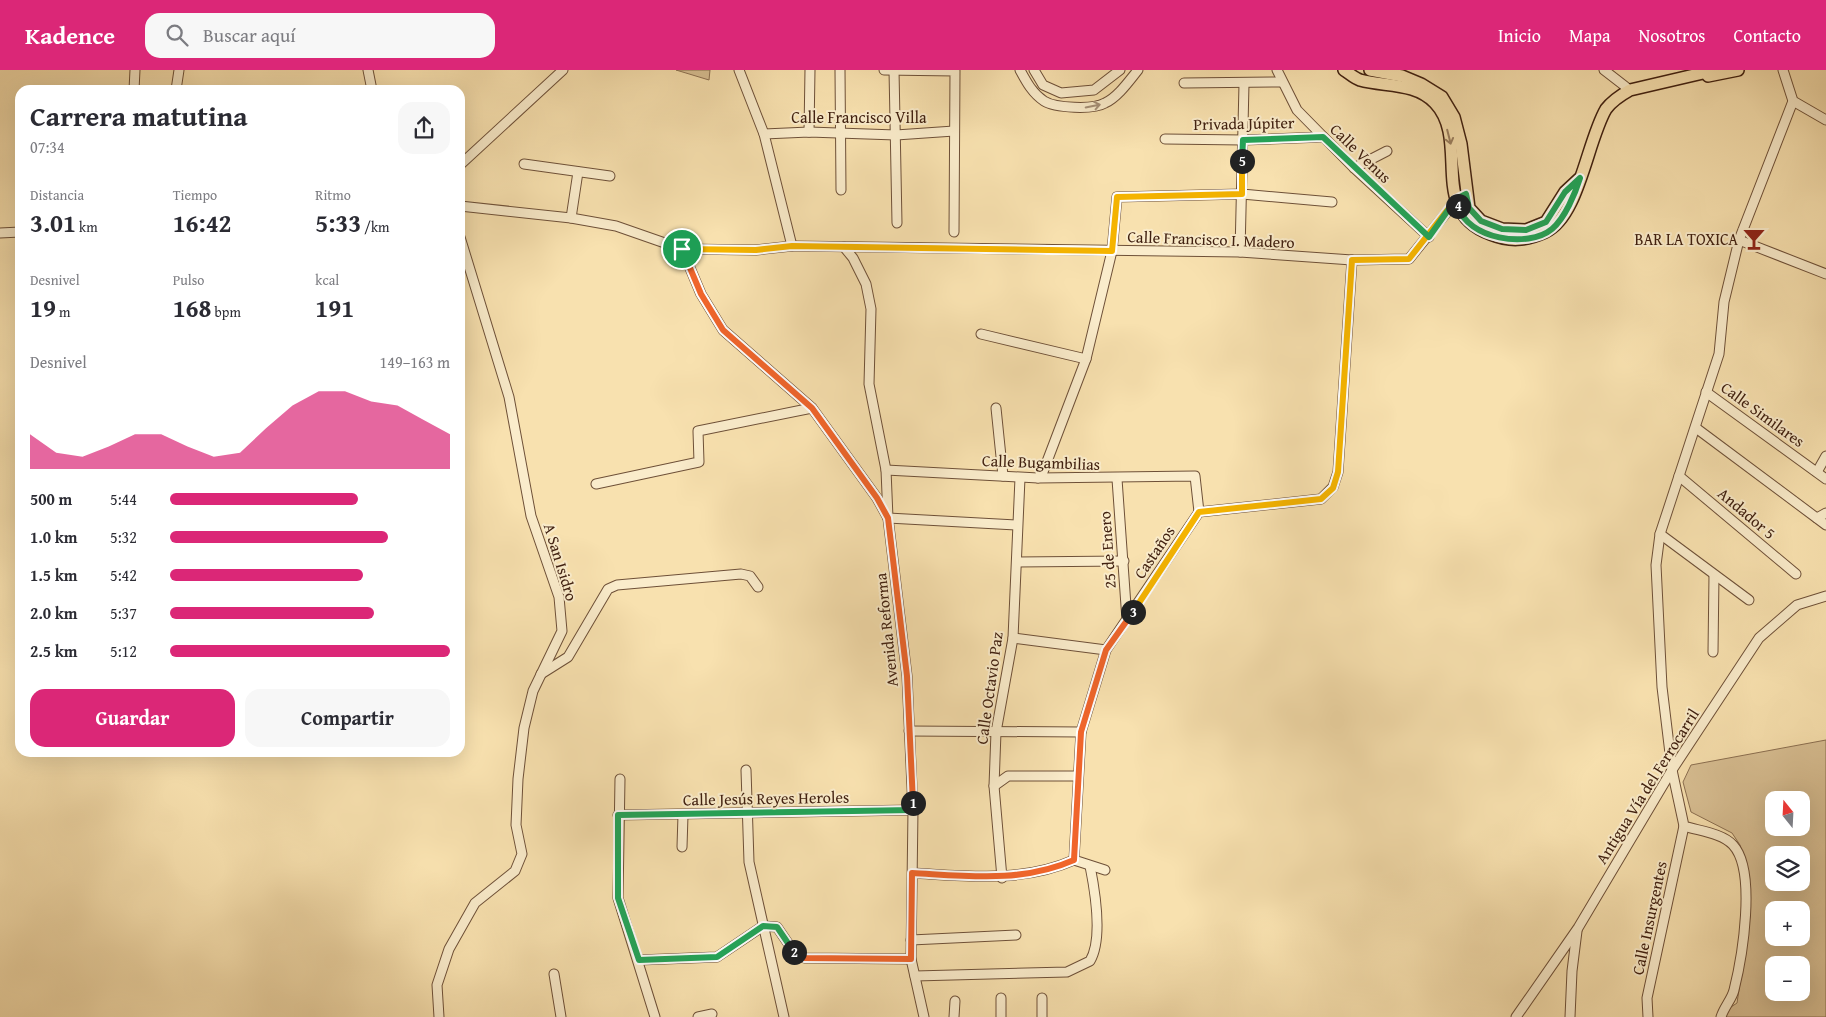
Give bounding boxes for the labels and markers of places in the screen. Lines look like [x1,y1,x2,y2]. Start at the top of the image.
pin: 5 [1230,148,1254,174]
pin: 4 [1446,194,1470,218]
bar icon: BAR LA TOXICA [1741,226,1767,252]
place label: BAR LA TOXICA [1634,227,1738,251]
pin [661,228,703,270]
pin: 3 [1120,600,1146,624]
pin: 1 [900,790,926,816]
pin: 2 [782,940,806,964]

